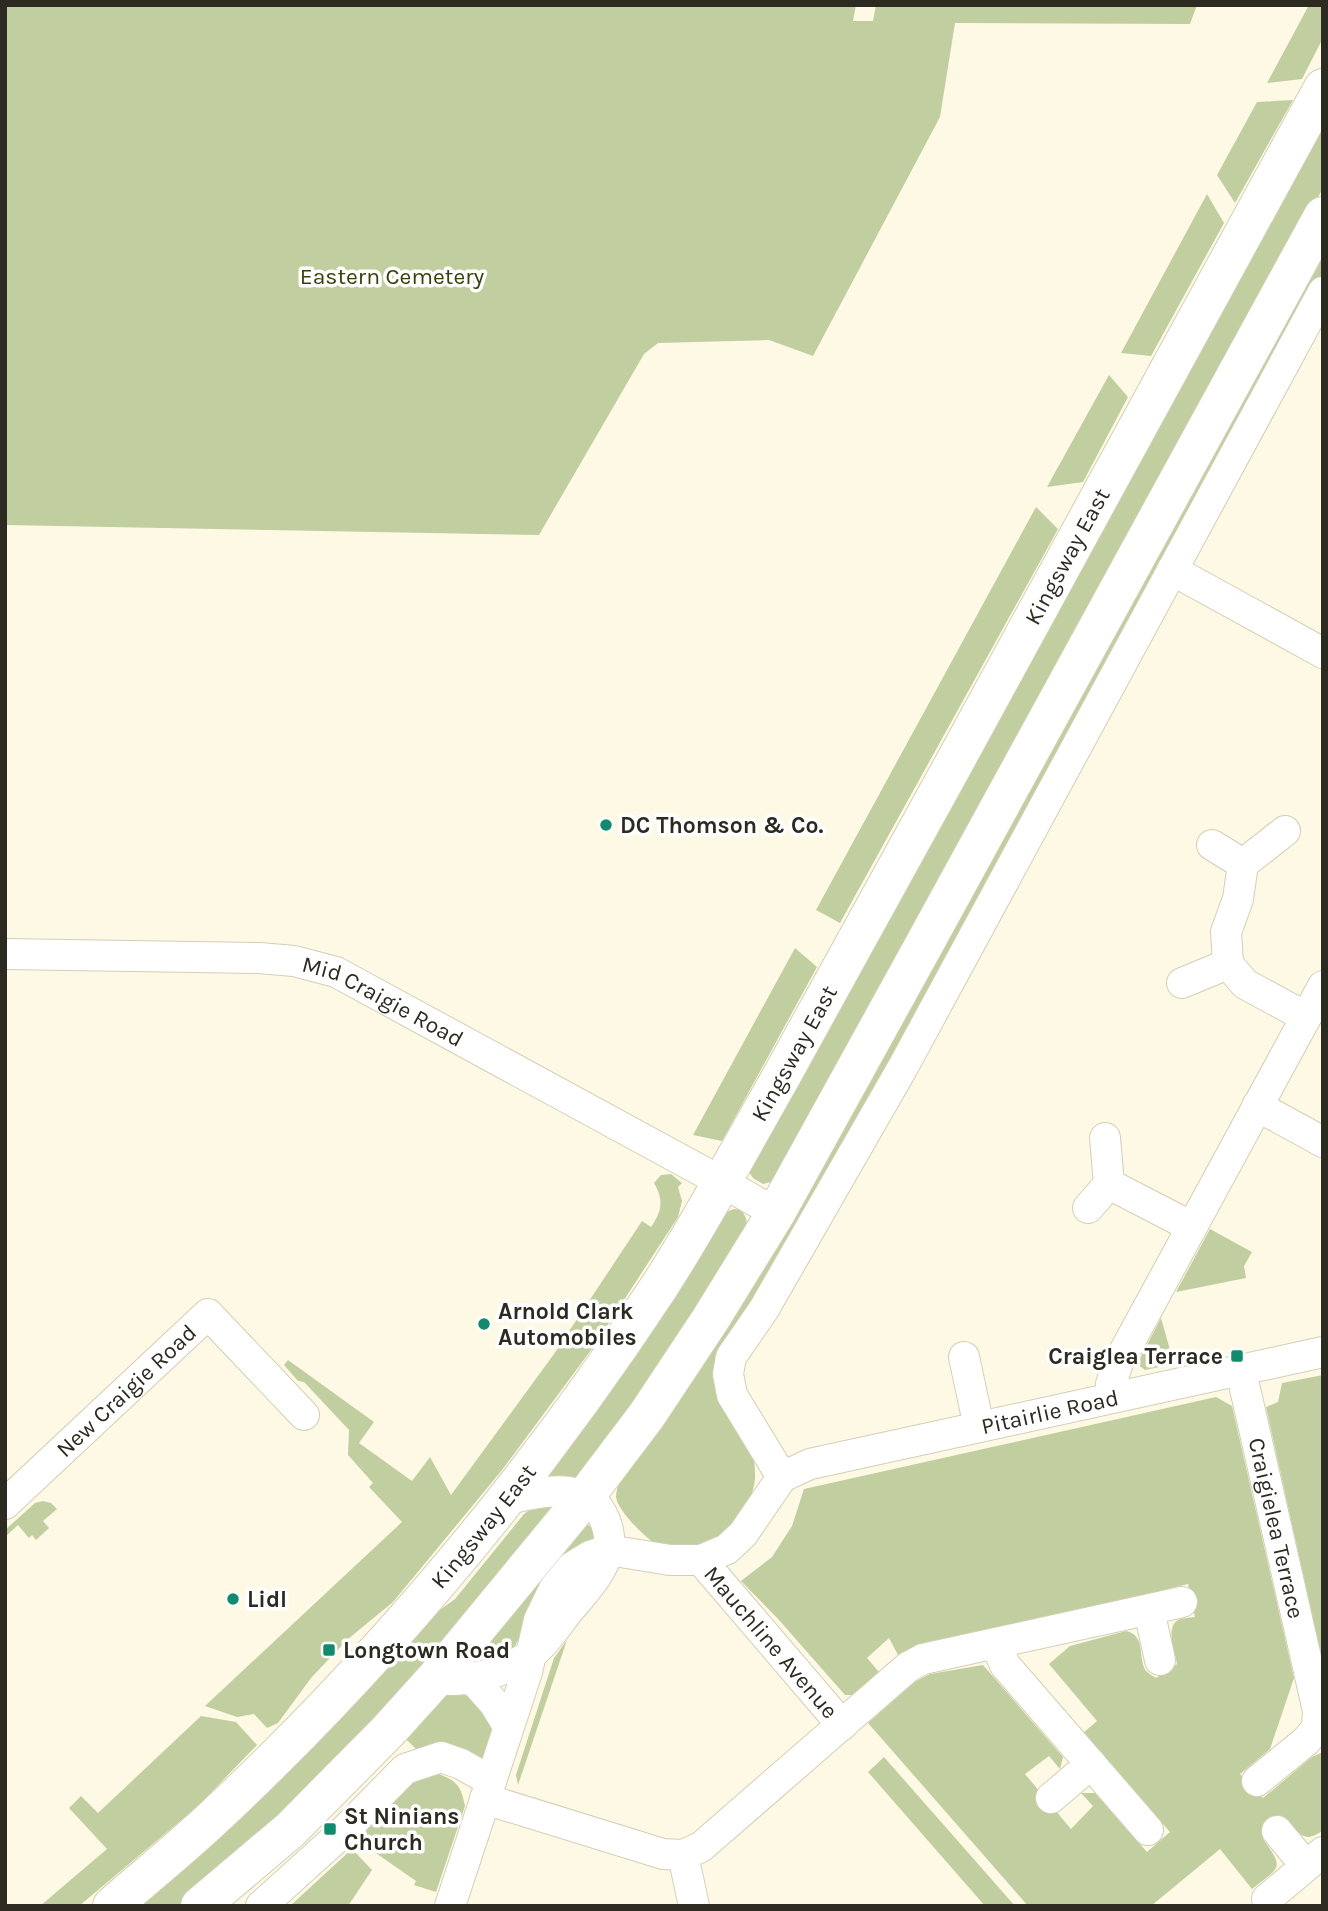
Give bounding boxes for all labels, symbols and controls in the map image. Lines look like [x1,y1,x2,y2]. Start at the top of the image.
park label: Eastern Cemetery [300,263,485,290]
street label: Kingsway East [1019,483,1116,630]
place label: DC Thomson & Co. [620,812,823,839]
marker: DC Thomson & Co. [598,817,614,833]
street label: Mid Craigie Road [299,951,468,1053]
street label: Kingsway East [746,980,843,1126]
place label: Arnold Clark Automobiles [498,1298,637,1351]
marker: Arnold Clark Automobiles [476,1316,492,1332]
street label: New Craigie Road [51,1319,202,1463]
place label: Craiglea Terrace [1048,1343,1223,1370]
marker: Craiglea Terrace [1229,1348,1245,1364]
street label: Pitairlie Road [979,1384,1121,1440]
street label: Craigielea Terrace [1243,1435,1310,1621]
street label: Kingsway East [425,1459,542,1594]
street label: Mauchline Avenue [698,1561,843,1724]
place label: Lidl [247,1586,287,1613]
marker: Lidl [225,1591,241,1607]
place label: Longtown Road [343,1637,510,1664]
marker: Longtown Road [321,1642,337,1658]
place label: St Ninians Church [344,1803,459,1856]
marker: St Ninians Church [322,1821,338,1837]

